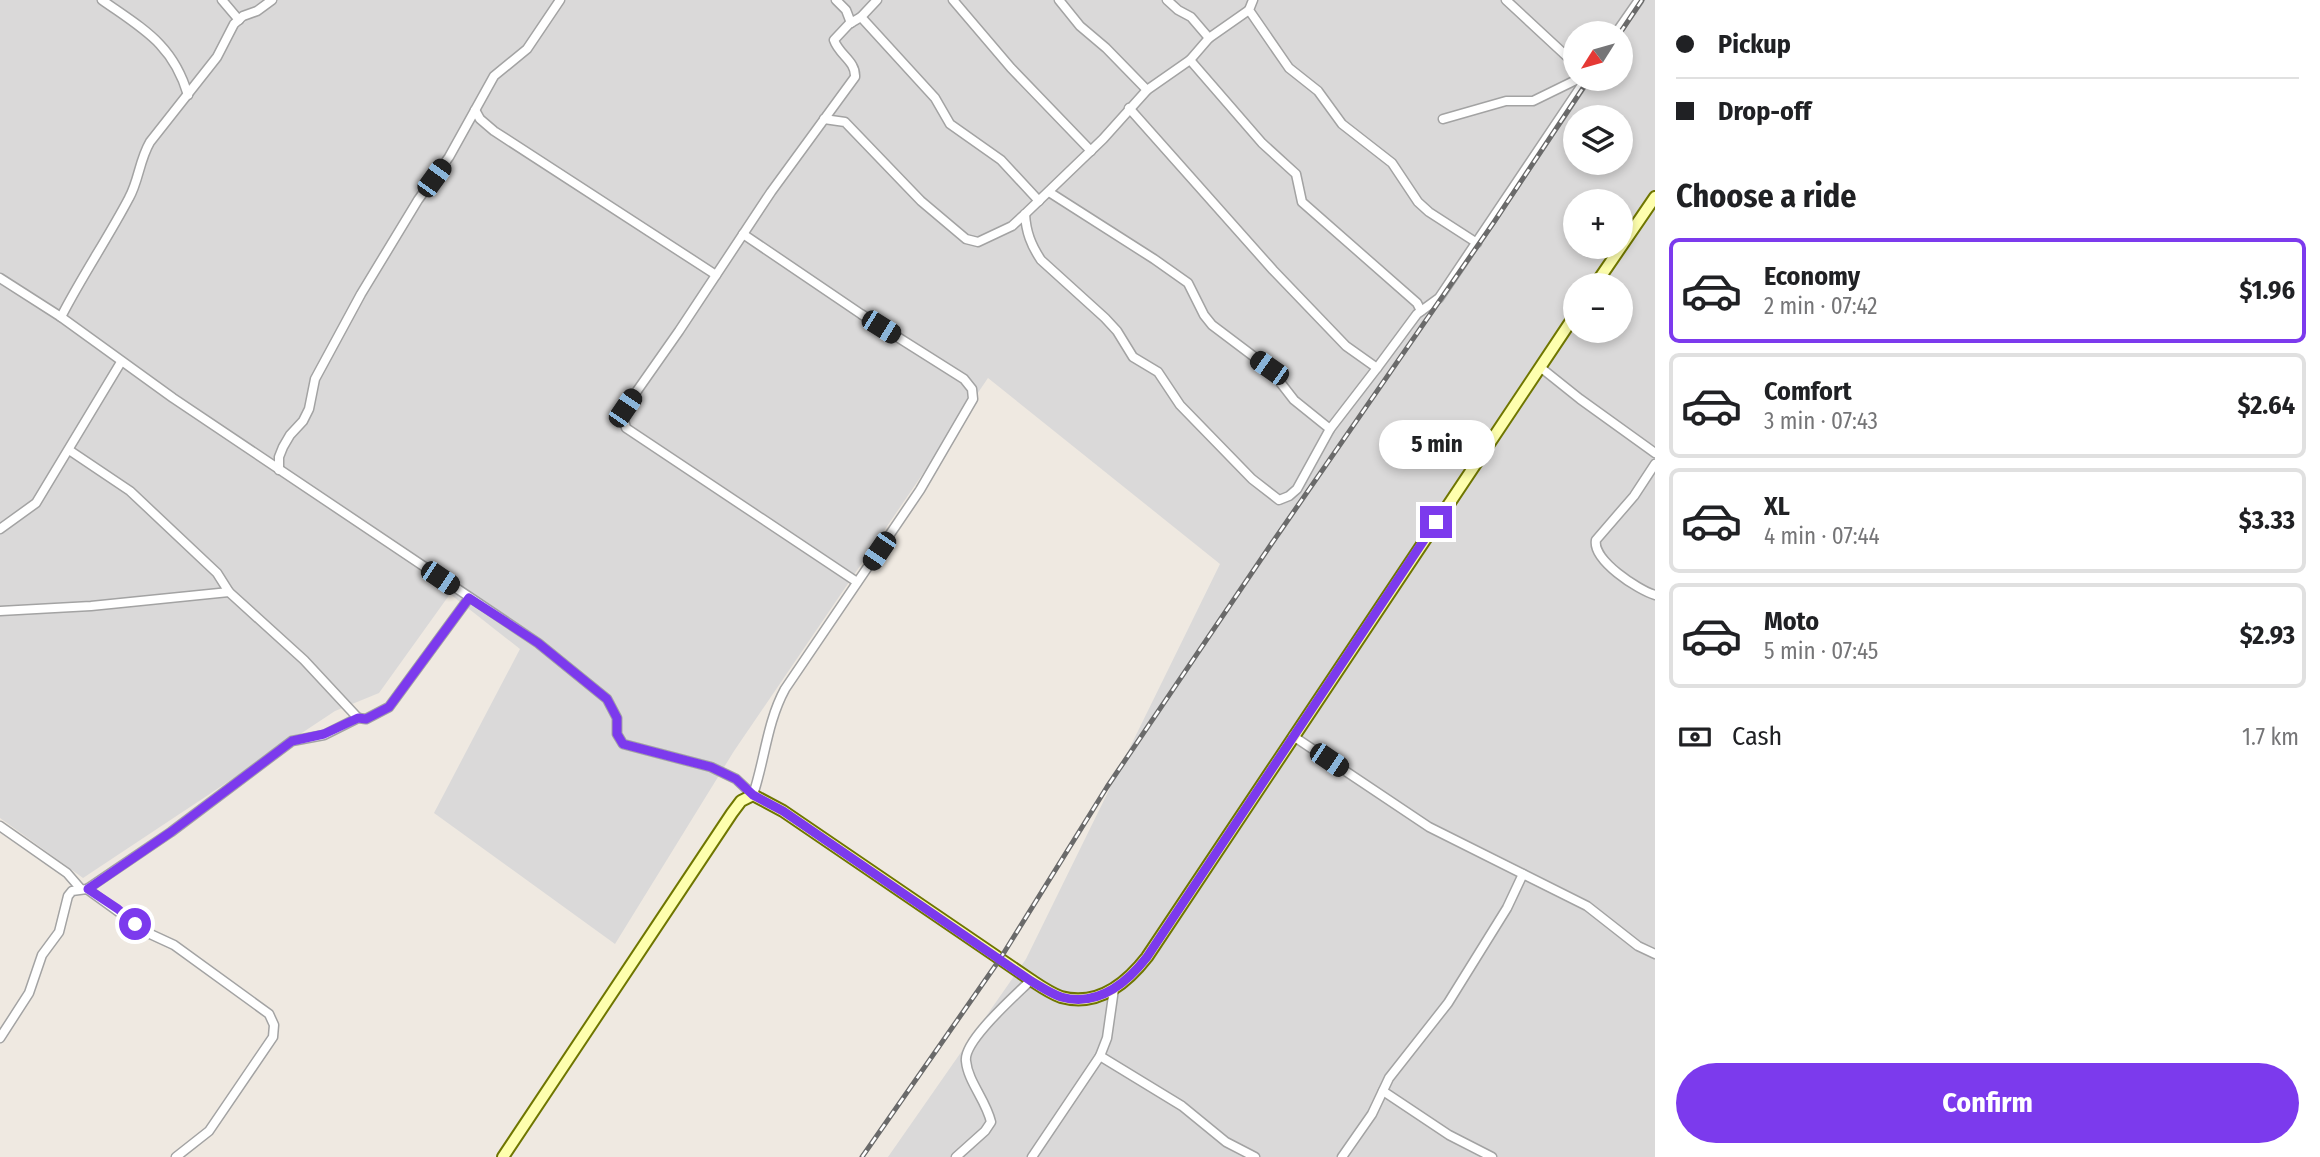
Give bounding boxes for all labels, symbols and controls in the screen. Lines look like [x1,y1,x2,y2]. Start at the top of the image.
north arrow [1563,21,1633,91]
map controls [1563,21,1633,343]
text: Pickup [1718,29,1791,60]
text: Drop-off [1718,96,1811,127]
button: layers [1563,105,1633,175]
car [414,155,455,201]
text: Choose a ride [1676,177,1857,215]
button: + [1563,189,1633,259]
icon: car [1680,259,1743,322]
text: Economy [1764,261,1860,292]
button: − [1563,273,1633,343]
text: $1.96 [2240,275,2295,306]
text: 2 min · 07:42 [1764,292,1877,320]
car [858,307,905,347]
car [1246,347,1293,389]
icon: car [1680,374,1743,437]
text: Comfort [1764,376,1852,407]
car [605,385,646,431]
text: $2.64 [2238,390,2295,421]
text: 3 min · 07:43 [1764,407,1878,435]
callout: 5 min [1378,420,1494,470]
text: 5 min [1411,430,1463,458]
icon: car [1680,489,1743,552]
text: XL [1764,491,1790,522]
text: $3.33 [2239,505,2295,536]
route end [1420,506,1452,538]
text: 4 min · 07:44 [1764,522,1880,550]
car [859,528,900,574]
car [417,558,464,598]
icon: car [1680,604,1743,667]
text: Moto [1764,606,1819,637]
text: $2.93 [2240,620,2295,651]
text: 5 min · 07:45 [1764,637,1878,665]
icon: cash [1676,718,1714,756]
text: Cash [1732,721,1782,752]
text: 1.7 km [2242,723,2299,751]
car [1306,740,1353,780]
route start [119,908,151,940]
button: Confirm [1676,1063,2299,1143]

